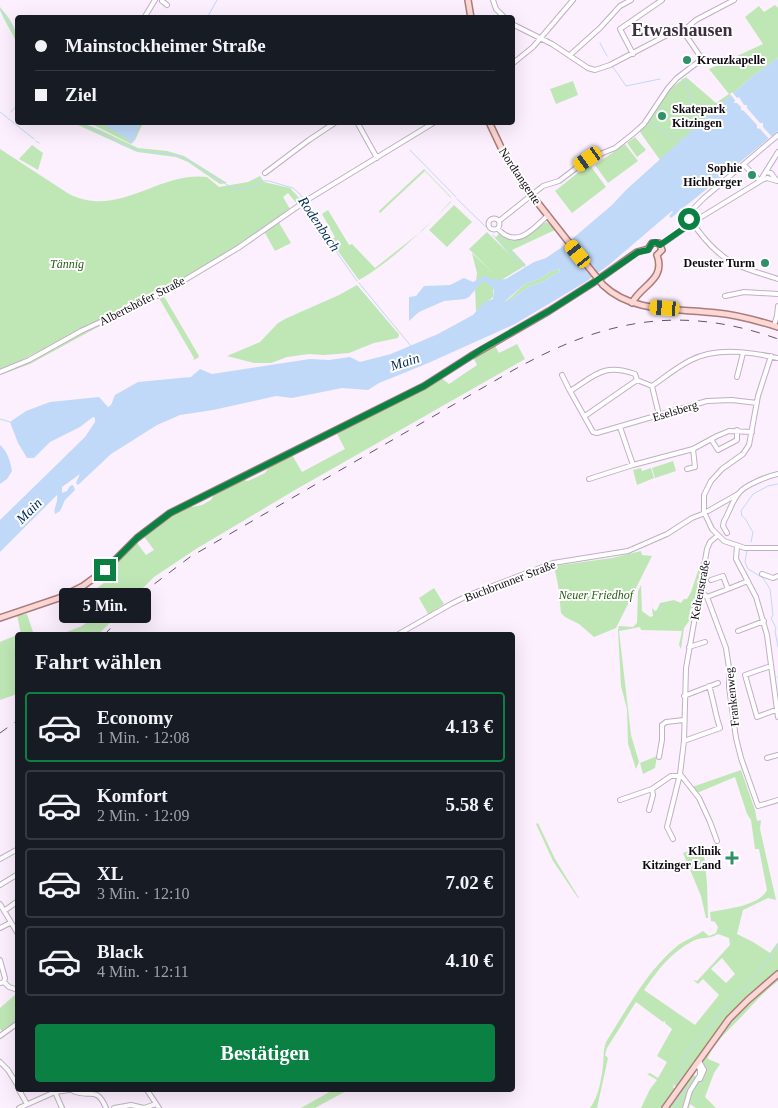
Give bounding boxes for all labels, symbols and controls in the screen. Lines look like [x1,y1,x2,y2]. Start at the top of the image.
district label: Etwashausen [631,20,733,40]
text: Mainstockheimer Straße [65,35,266,56]
place label: Kreuzkapelle [697,53,766,67]
marker: Kreuzkapelle [681,54,693,66]
text: Ziel [65,84,97,105]
place label: Skatepark Kitzingen [672,102,726,130]
marker: Skatepark Kitzingen [656,110,668,122]
car [571,144,604,174]
street label: Nordtangente [496,145,544,207]
place label: Sophie Hichberger [683,161,743,189]
marker: Sophie Hichberger [746,169,758,181]
water label: Rodenbach [295,193,343,254]
route start [678,208,700,230]
car [562,238,593,270]
place label: Deuster Turm [684,256,755,270]
park label: Tännig [50,257,84,271]
marker: Deuster Turm [759,257,771,269]
street label: Albertshöfer Straße [97,273,187,329]
car [649,299,680,317]
water label: Main [388,350,421,374]
street label: Eselsberg [651,398,699,424]
water label: Main [13,495,45,527]
street label: Buchbrunner Straße [463,557,557,605]
route end [94,559,116,581]
street label: Keltenstraße [687,559,713,621]
callout: 5 Min. [59,588,151,622]
park label: Neuer Friedhof [558,588,635,602]
text: 5 Min. [83,597,127,614]
text: Fahrt wählen [35,649,162,674]
street label: Frankenweg [722,667,742,727]
icon: car [37,705,82,750]
text: Economy [97,707,173,728]
text: 4.13 € [446,716,493,737]
text: 1 Min. · 12:08 [97,729,189,746]
icon: car [37,783,82,828]
text: Komfort [97,785,168,806]
text: 5.58 € [446,794,493,815]
text: 2 Min. · 12:09 [97,807,189,824]
place label: Klinik Kitzinger Land [642,844,721,872]
marker: Klinik Kitzinger Land [725,851,739,865]
icon: car [37,861,82,906]
text: XL [97,863,123,884]
text: 7.02 € [446,872,493,893]
text: 3 Min. · 12:10 [97,885,189,902]
icon: car [37,939,82,984]
text: Black [97,941,143,962]
text: 4.10 € [446,950,493,971]
text: 4 Min. · 12:11 [97,963,189,980]
button: Bestätigen [35,1024,495,1082]

